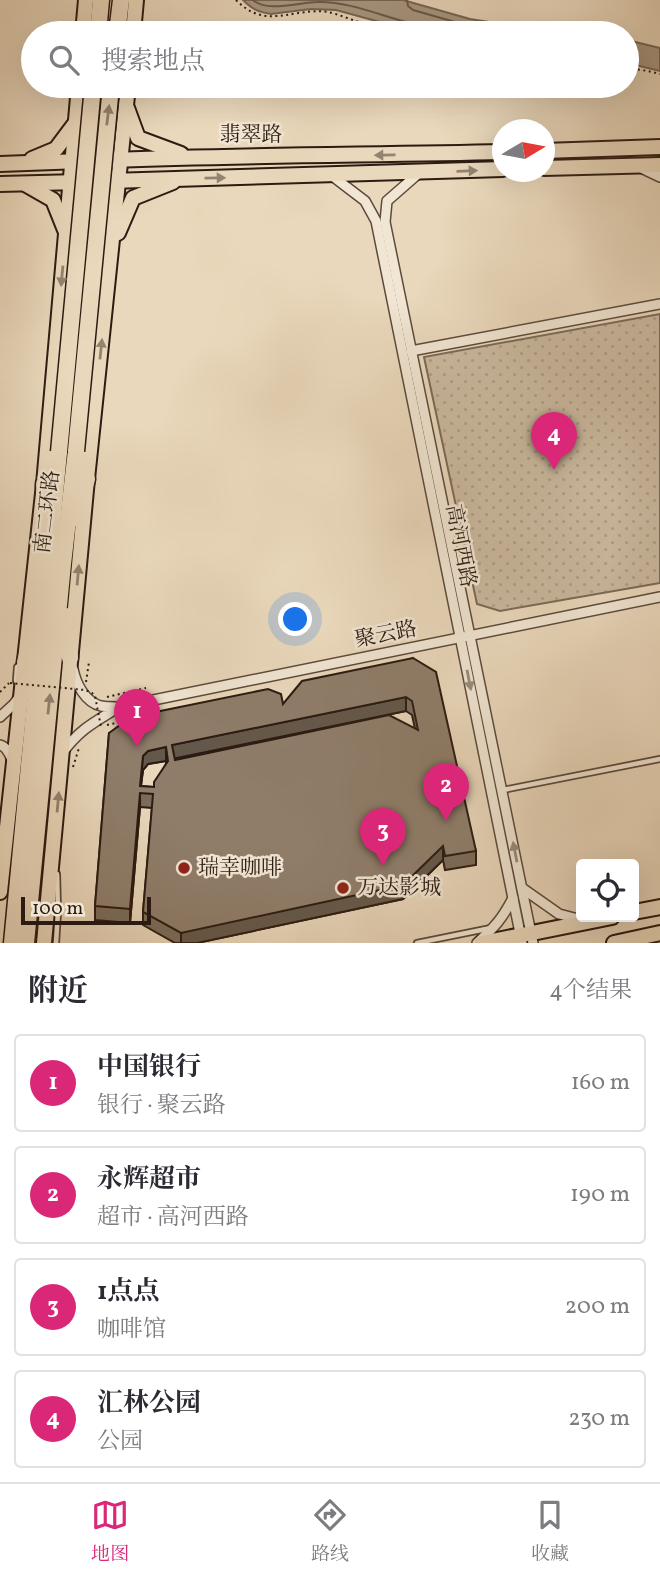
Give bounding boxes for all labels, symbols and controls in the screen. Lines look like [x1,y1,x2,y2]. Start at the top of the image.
search box [21,21,639,98]
icon: search [45,41,83,79]
text: 搜索地点 [101,44,205,80]
one-way arrow [102,104,113,126]
north arrow [492,119,555,182]
street label: 翡翠路 [220,121,283,150]
one-way arrow [374,149,396,161]
one-way arrow [456,165,478,176]
one-way arrow [204,172,226,184]
one-way arrow [56,265,67,287]
one-way arrow [96,338,107,360]
pin: 4 [531,412,577,470]
street label: 南二环路 [28,469,68,555]
street label: 高河西路 [438,502,482,590]
one-way arrow [73,564,84,586]
your location [278,602,312,636]
street label: 聚云路 [352,615,420,655]
one-way arrow [463,669,474,691]
pin: 1 [114,689,160,747]
one-way arrow [44,693,55,715]
pin: 2 [423,763,469,821]
one-way arrow [53,791,64,813]
pin: 3 [360,808,406,866]
one-way arrow [509,841,520,863]
place label: 瑞幸咖啡 [198,854,282,883]
map controls [576,859,639,922]
button: locate [576,859,639,922]
marker: 瑞幸咖啡 [176,860,192,876]
place label: 万达影城 [357,874,441,903]
marker: 万达影城 [335,880,351,896]
scale bar [21,894,150,926]
text: 100 m [32,896,83,922]
text: 附近 [28,971,88,1013]
text: 4个结果 [549,975,632,1007]
text: 中国银行 [97,1050,201,1086]
text: 1 [48,1067,58,1099]
text: 160 m [571,1067,630,1099]
text: 银行 · 聚云路 [97,1090,226,1122]
text: 永辉超市 [97,1162,201,1198]
text: 2 [47,1179,59,1211]
text: 190 m [570,1179,630,1211]
text: 超市 · 高河西路 [97,1202,249,1234]
text: 1点点 [97,1274,159,1310]
text: 3 [47,1291,59,1323]
text: 200 m [565,1291,630,1323]
text: 咖啡馆 [97,1314,166,1346]
text: 汇林公园 [97,1386,201,1422]
text: 4 [46,1403,60,1435]
text: 230 m [568,1403,630,1435]
text: 公园 [97,1426,143,1458]
tab: 地图 [91,1496,129,1568]
tab: 路线 [311,1496,349,1568]
tab: 收藏 [531,1496,569,1568]

